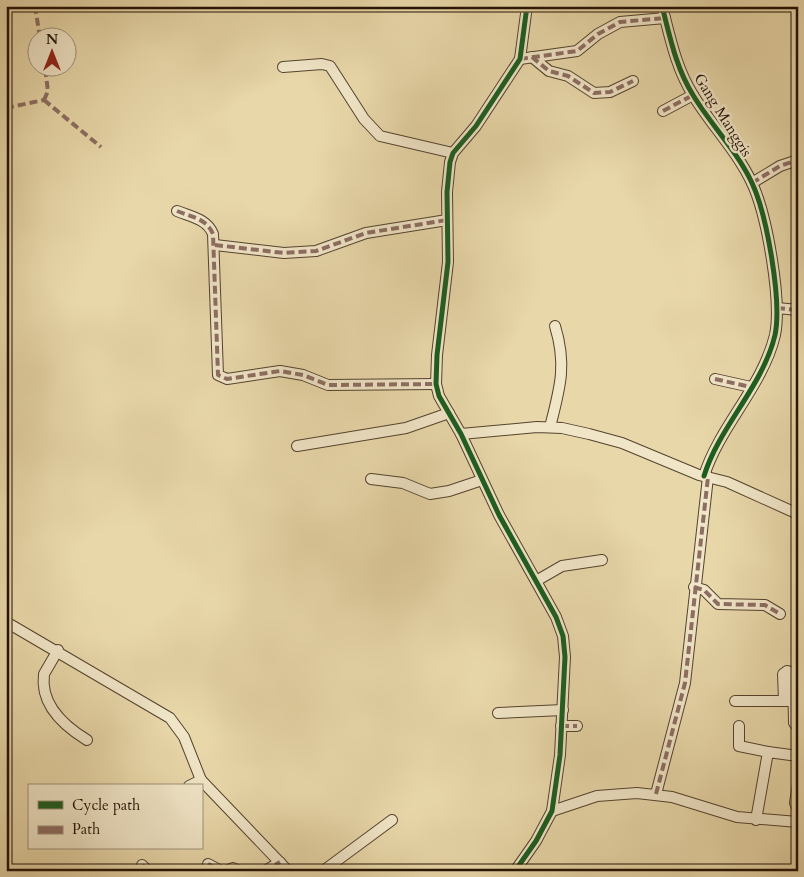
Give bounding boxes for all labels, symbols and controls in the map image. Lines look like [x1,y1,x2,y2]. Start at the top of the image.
north arrow [28,28,78,78]
text: N [46,30,58,49]
street label: Gang Manggis [689,70,757,160]
legend [28,784,202,850]
text: Cycle path [72,795,141,815]
text: Path [72,819,101,839]

